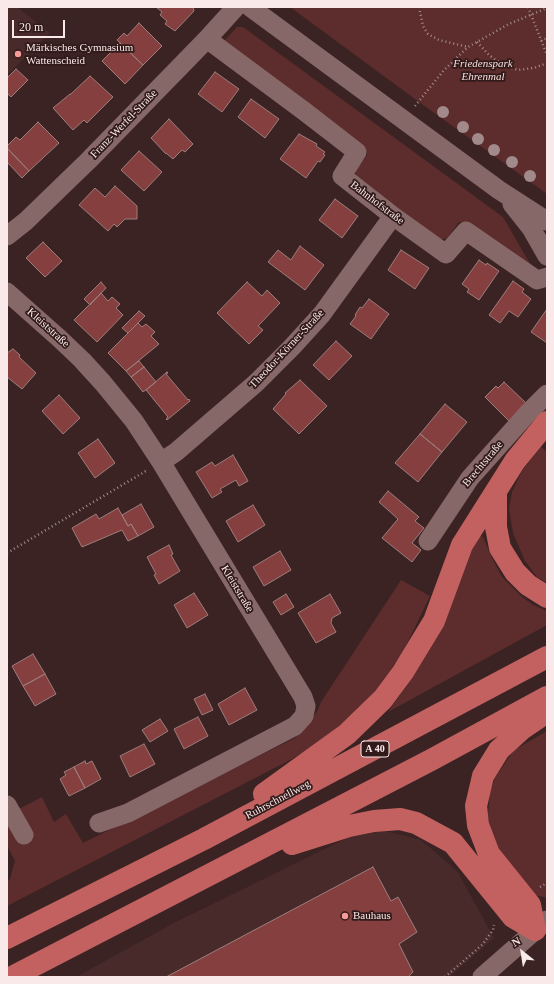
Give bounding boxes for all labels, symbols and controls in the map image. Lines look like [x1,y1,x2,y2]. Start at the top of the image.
scale bar [14,12,67,38]
text: 20 m [19,20,43,34]
place label: Märkisches Gymnasium Wattenscheid [26,41,133,67]
marker: Märkisches Gymnasium Wattenscheid [13,49,23,59]
park label: Friedenspark Ehrenmal [453,57,513,83]
street label: Franz-Werfel-Straße [88,87,160,161]
street label: Bahnhofstraße [347,178,407,228]
street label: Kleiststraße [24,306,72,350]
street label: Theodor-Körner-Straße [247,307,327,391]
street label: Brechtstraße [460,438,506,490]
street label: Kleiststraße [218,563,256,615]
road number: A 40 [361,741,389,757]
street label: Ruhrschnellweg [243,777,313,823]
place label: Bauhaus [353,909,391,923]
marker: Bauhaus [340,911,350,921]
north arrow [502,932,542,972]
text: N [510,934,522,949]

